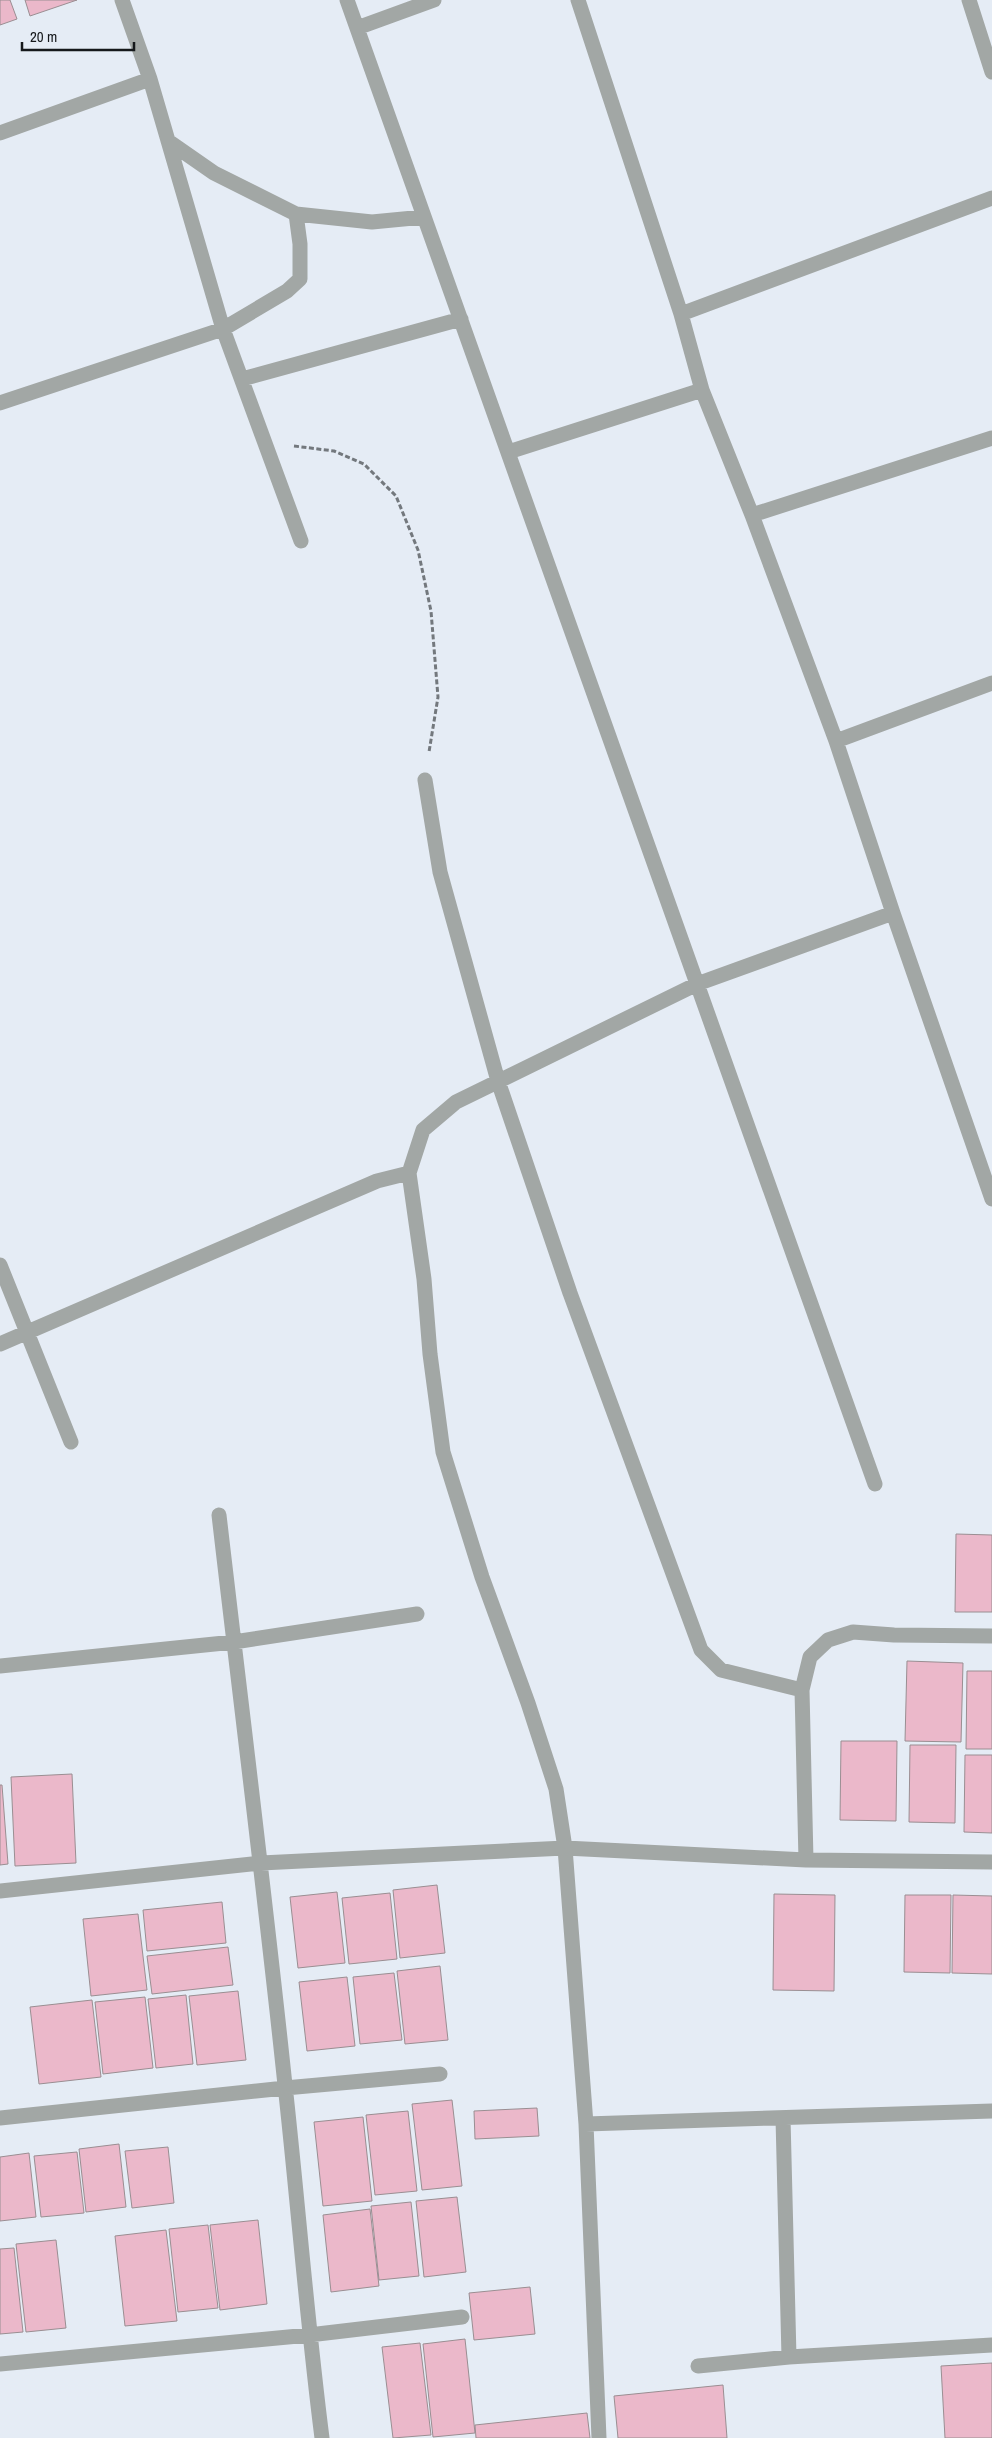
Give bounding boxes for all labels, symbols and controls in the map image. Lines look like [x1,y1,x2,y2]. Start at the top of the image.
scale bar [22,20,135,52]
text: 20 m [30,26,57,47]

